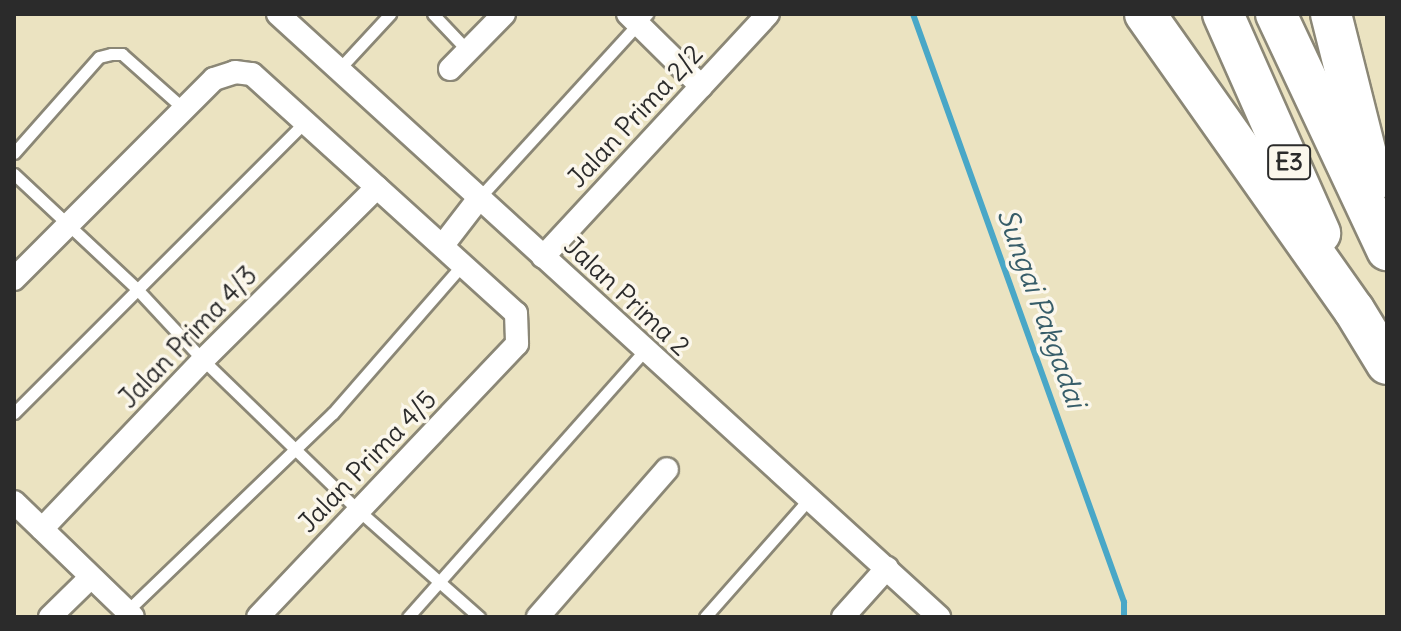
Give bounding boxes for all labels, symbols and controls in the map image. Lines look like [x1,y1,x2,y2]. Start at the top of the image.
street label: Jalan Prima 2/2 [561,38,709,194]
road number: E3 [1267,142,1311,182]
water label: Sungai Pakgadai [990,204,1094,412]
street label: Jalan Prima 2 [558,230,696,362]
street label: Jalan Prima 4/3 [113,260,263,414]
street label: Jalan Prima 4/5 [291,384,443,538]

